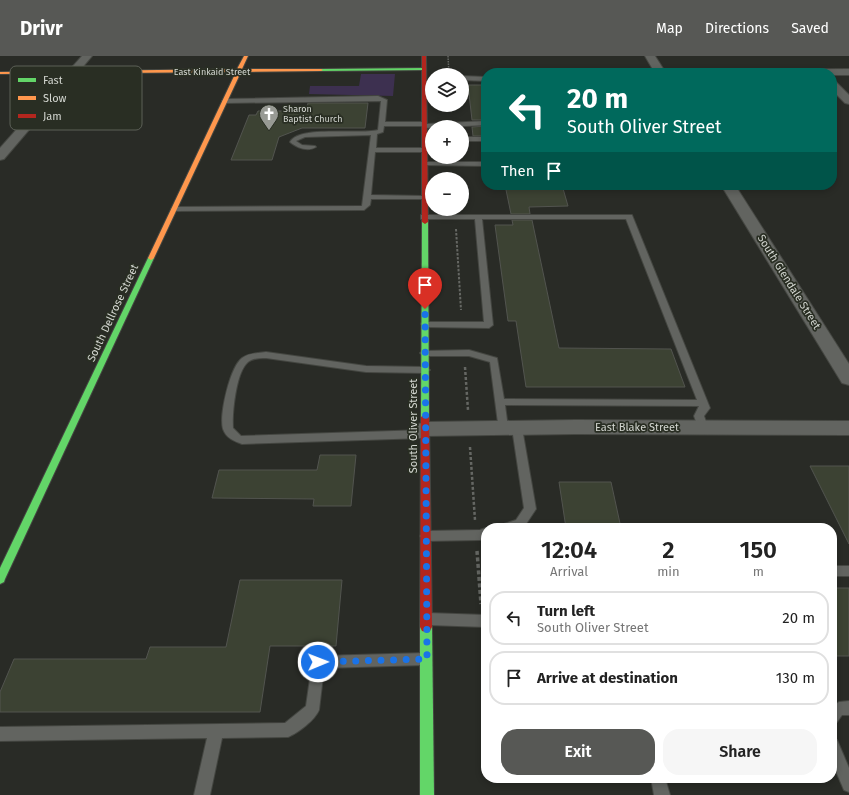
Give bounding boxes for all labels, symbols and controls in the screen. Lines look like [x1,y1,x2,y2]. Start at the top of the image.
text: Drivr [20,17,63,40]
text: Map [656,20,683,37]
text: Directions [705,20,769,37]
text: Saved [791,20,829,37]
legend [10,66,142,130]
street label: East Kinkaid Street [174,67,251,77]
map controls [425,68,469,216]
button: layers [425,68,469,112]
text: Fast [43,74,63,87]
text: 20 m [567,82,628,115]
icon: left [501,84,553,136]
text: Slow [43,92,67,105]
church icon: Sharon Baptist Church [258,103,280,131]
place label: Sharon Baptist Church [283,104,343,124]
text: Jam [43,110,62,123]
text: South Oliver Street [567,116,722,138]
button: + [425,120,469,164]
icon: arrive [543,160,565,182]
text: Then [501,162,535,180]
button: − [425,172,469,216]
street label: South Glendale Street [755,232,823,332]
street label: South Dellrose Street [85,262,141,364]
pin [408,268,442,309]
icon: arrive [414,274,436,296]
street label: South Oliver Street [407,379,420,473]
street label: East Blake Street [595,421,679,434]
text: 12:04 [541,536,597,564]
text: 2 [662,536,675,564]
text: 150 [740,536,777,564]
text: Arrival [550,564,588,579]
text: min [657,564,680,579]
text: m [753,564,764,579]
text: Turn left [537,602,595,620]
icon: left [503,607,525,629]
text: 20 m [782,609,815,627]
text: South Oliver Street [537,620,649,635]
position arrow [297,641,339,683]
icon: arrive [503,667,525,689]
text: Arrive at destination [537,669,678,687]
text: 130 m [776,669,815,687]
button: Exit [501,729,655,775]
button: Share [663,729,817,775]

